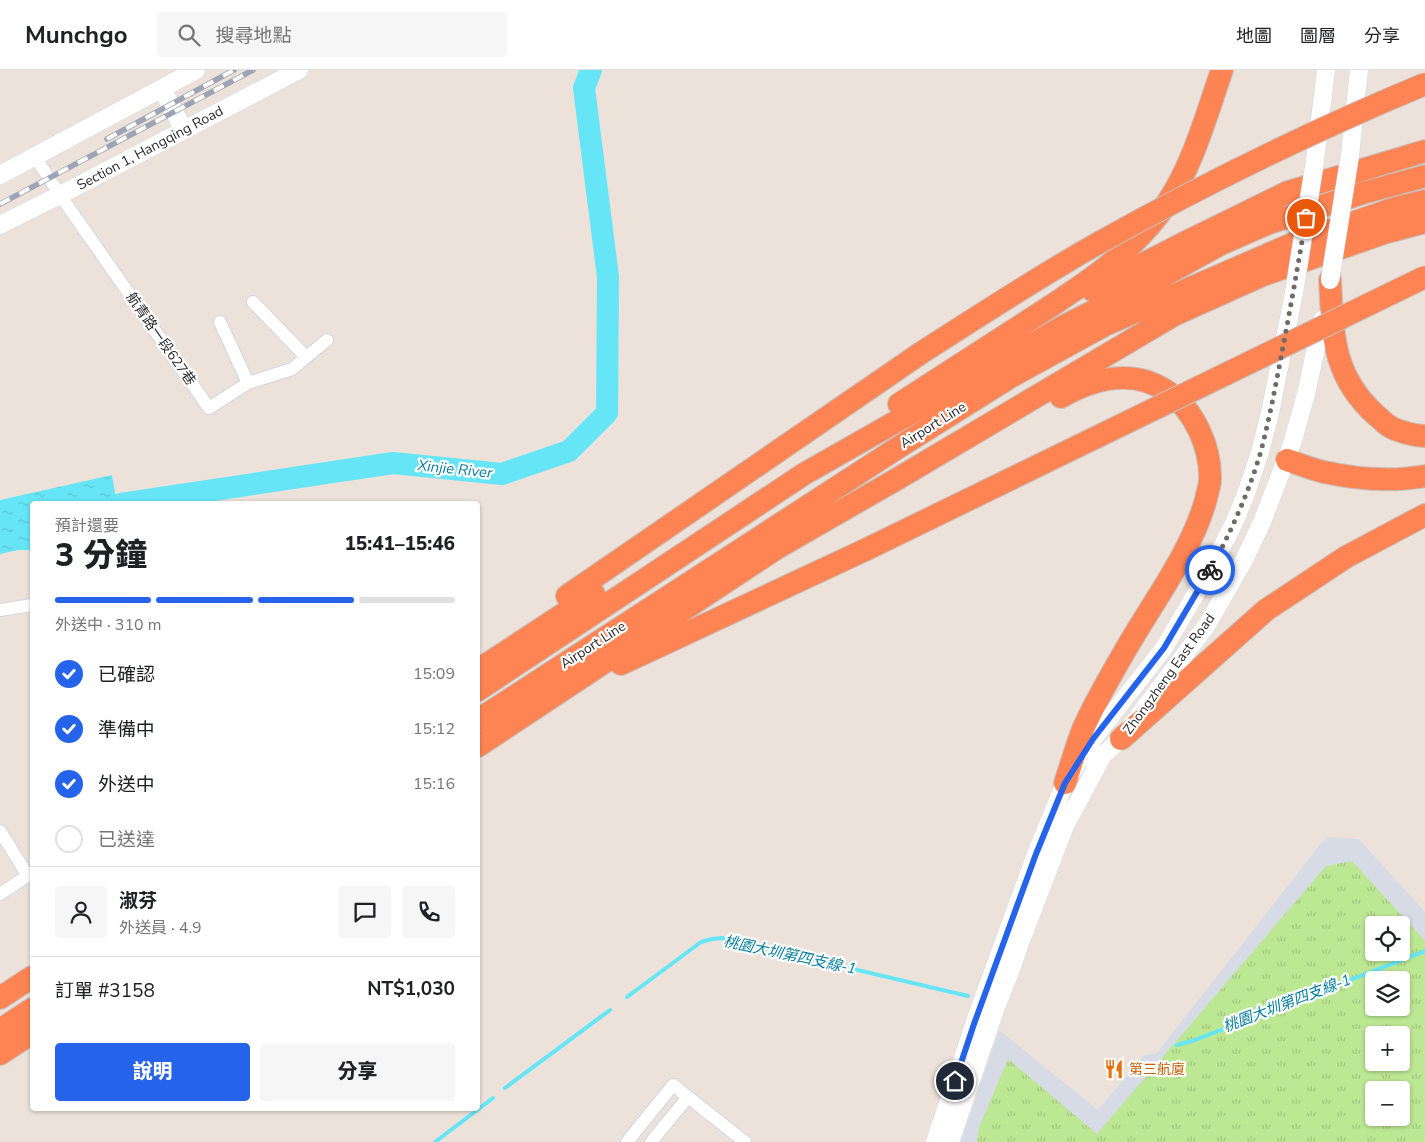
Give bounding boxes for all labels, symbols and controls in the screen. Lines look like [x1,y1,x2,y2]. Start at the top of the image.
search box [157,12,507,57]
text: Munchgo [25,19,127,51]
icon: search [175,21,203,49]
text: 搜尋地點 [215,23,291,49]
text: 地圖 [1236,24,1272,48]
text: 圖層 [1300,24,1336,48]
text: 分享 [1364,24,1400,48]
street label: Section 1, Hangqing Road [73,101,227,195]
pin [1285,197,1327,239]
icon: bag [1292,204,1320,232]
street label: 航青路一段627巷 [122,289,200,389]
street label: Airport Line [896,397,970,453]
water label: Xinjie River [416,455,494,483]
text: 預計還要 [55,515,119,537]
text: 15:41–15:46 [344,531,455,557]
text: 3 分鐘 [55,534,147,577]
courier [1185,545,1235,595]
icon: bike [1196,556,1224,584]
street label: Zhongzheng East Road [1119,610,1219,738]
text: 外送中 · 310 m [55,614,161,636]
street label: Airport Line [557,617,629,673]
icon: check [55,660,83,688]
text: 已確認 [98,662,155,688]
text: 15:09 [413,663,455,685]
icon: check [55,715,83,743]
text: 準備中 [98,717,155,743]
text: 15:12 [413,718,455,740]
icon: check [55,770,83,798]
text: 外送中 [98,772,155,798]
text: 15:16 [413,773,455,795]
text: 已送達 [98,827,155,853]
button: person [55,886,107,938]
button: chat [339,886,391,938]
button: phone [403,886,455,938]
text: 淑芬 [119,888,157,914]
map controls [1365,916,1410,1126]
button: locate [1365,916,1410,961]
text: 外送員 · 4.9 [119,917,202,939]
water label: 桃園大圳第四支線-1 [722,931,858,979]
water label: 桃園大圳第四支線-1 [1220,969,1354,1037]
button: layers [1365,971,1410,1016]
text: NT$1,030 [367,976,455,1002]
text: 訂單 #3158 [55,978,155,1004]
button: + [1365,1026,1410,1071]
button: 說明 [55,1043,250,1101]
button: 分享 [260,1043,455,1101]
restaurant icon: 第三航廈 [1103,1058,1125,1080]
pin [934,1060,976,1102]
place label: 第三航廈 [1129,1060,1185,1079]
icon: home [941,1067,969,1095]
button: − [1365,1081,1410,1126]

